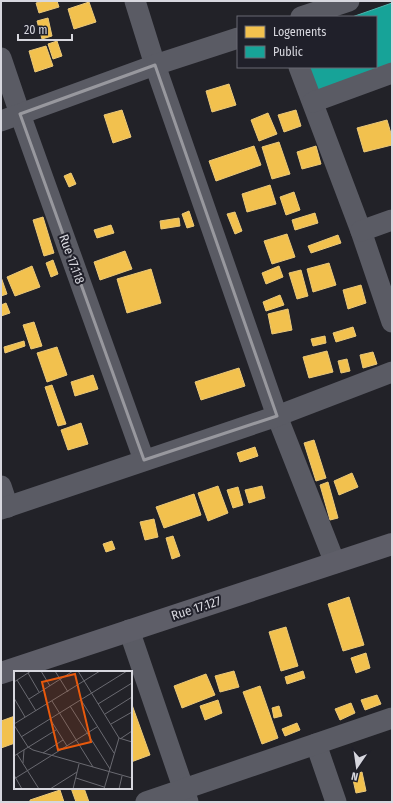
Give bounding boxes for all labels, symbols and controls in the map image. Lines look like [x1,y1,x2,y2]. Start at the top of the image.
scale bar [18,16,72,42]
legend [237,16,377,68]
text: 20 m [24,23,48,37]
text: Logements [273,25,326,39]
text: Public [273,45,303,59]
street label: Rue 17.118 [56,232,88,286]
street label: Rue 17.127 [169,593,223,623]
inset map [14,671,132,789]
north arrow [337,747,377,787]
text: N [350,769,360,783]

